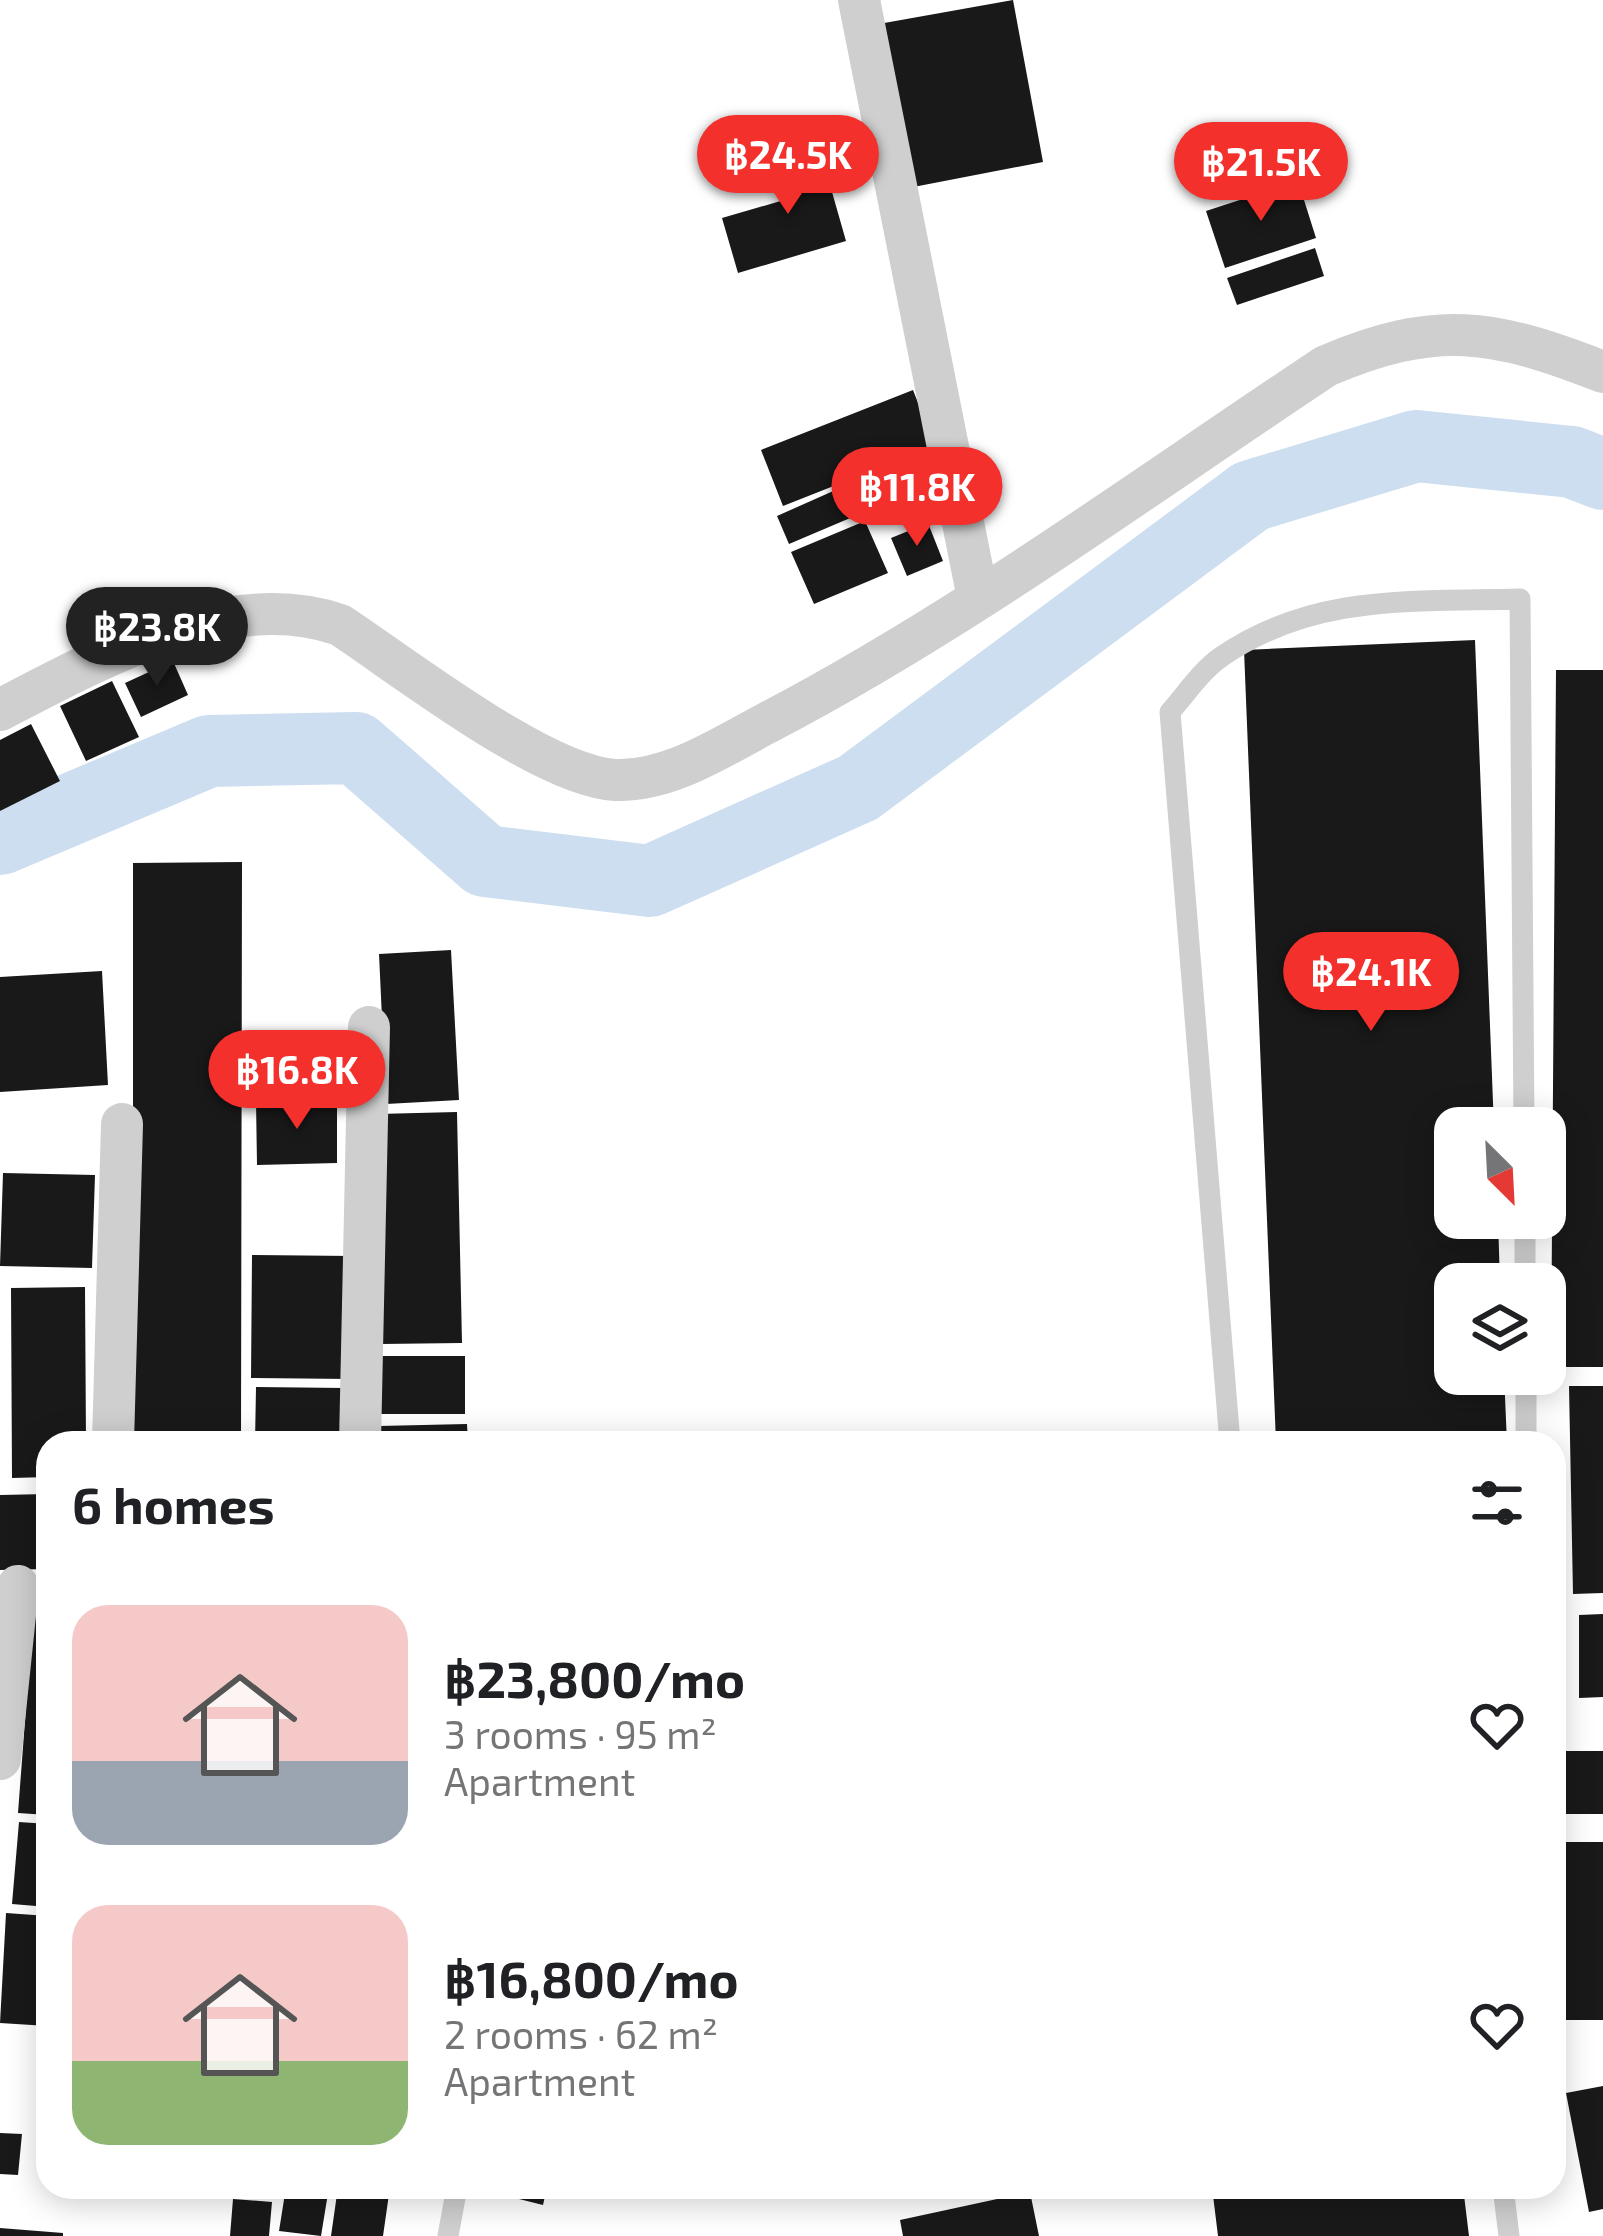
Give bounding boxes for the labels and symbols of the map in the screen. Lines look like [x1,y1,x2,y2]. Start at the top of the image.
pin: ฿24.5K [690,115,886,217]
pin: ฿21.5K [1163,122,1359,224]
pin: ฿11.8K [819,447,1015,549]
pin: ฿23.8K [59,587,255,689]
pin: ฿24.1K [1273,932,1469,1034]
pin: ฿16.8K [199,1030,395,1132]
north arrow [1434,1107,1566,1239]

